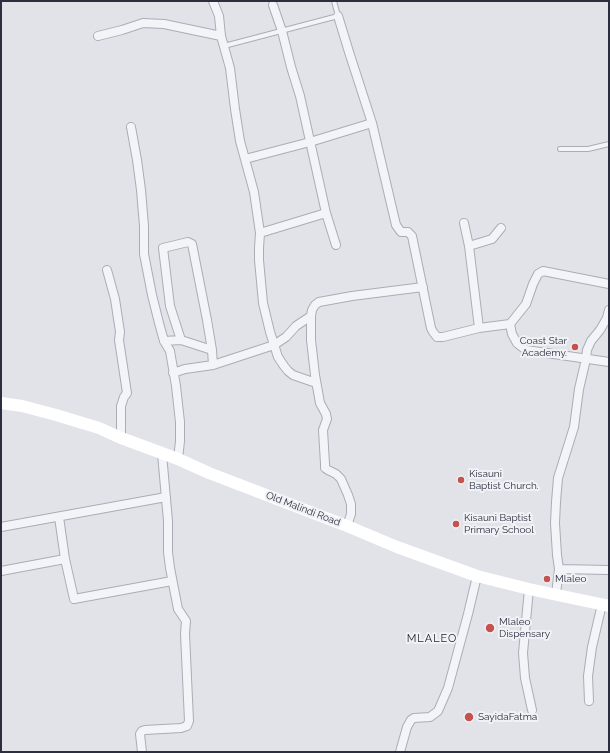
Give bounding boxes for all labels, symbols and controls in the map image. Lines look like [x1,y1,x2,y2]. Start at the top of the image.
place label: Coast Star Academy. [520,335,567,358]
marker: Coast Star Academy. [570,342,580,352]
place label: Kisauni Baptist Church. [469,468,539,492]
marker: Kisauni Baptist Church. [456,475,466,485]
street label: Old Malindi Road [264,489,342,529]
place label: Kisauni Baptist Primary School [464,512,534,536]
marker: Kisauni Baptist Primary School [451,519,461,529]
place label: Mlaleo [555,573,586,585]
marker: Mlaleo [542,574,552,584]
place label: Mlaleo Dispensary [499,616,550,640]
marker: Mlaleo Dispensary [484,622,496,634]
district label: MLALEO [407,632,457,646]
marker: SayidaFatma [463,711,475,723]
place label: SayidaFatma [478,711,537,723]

